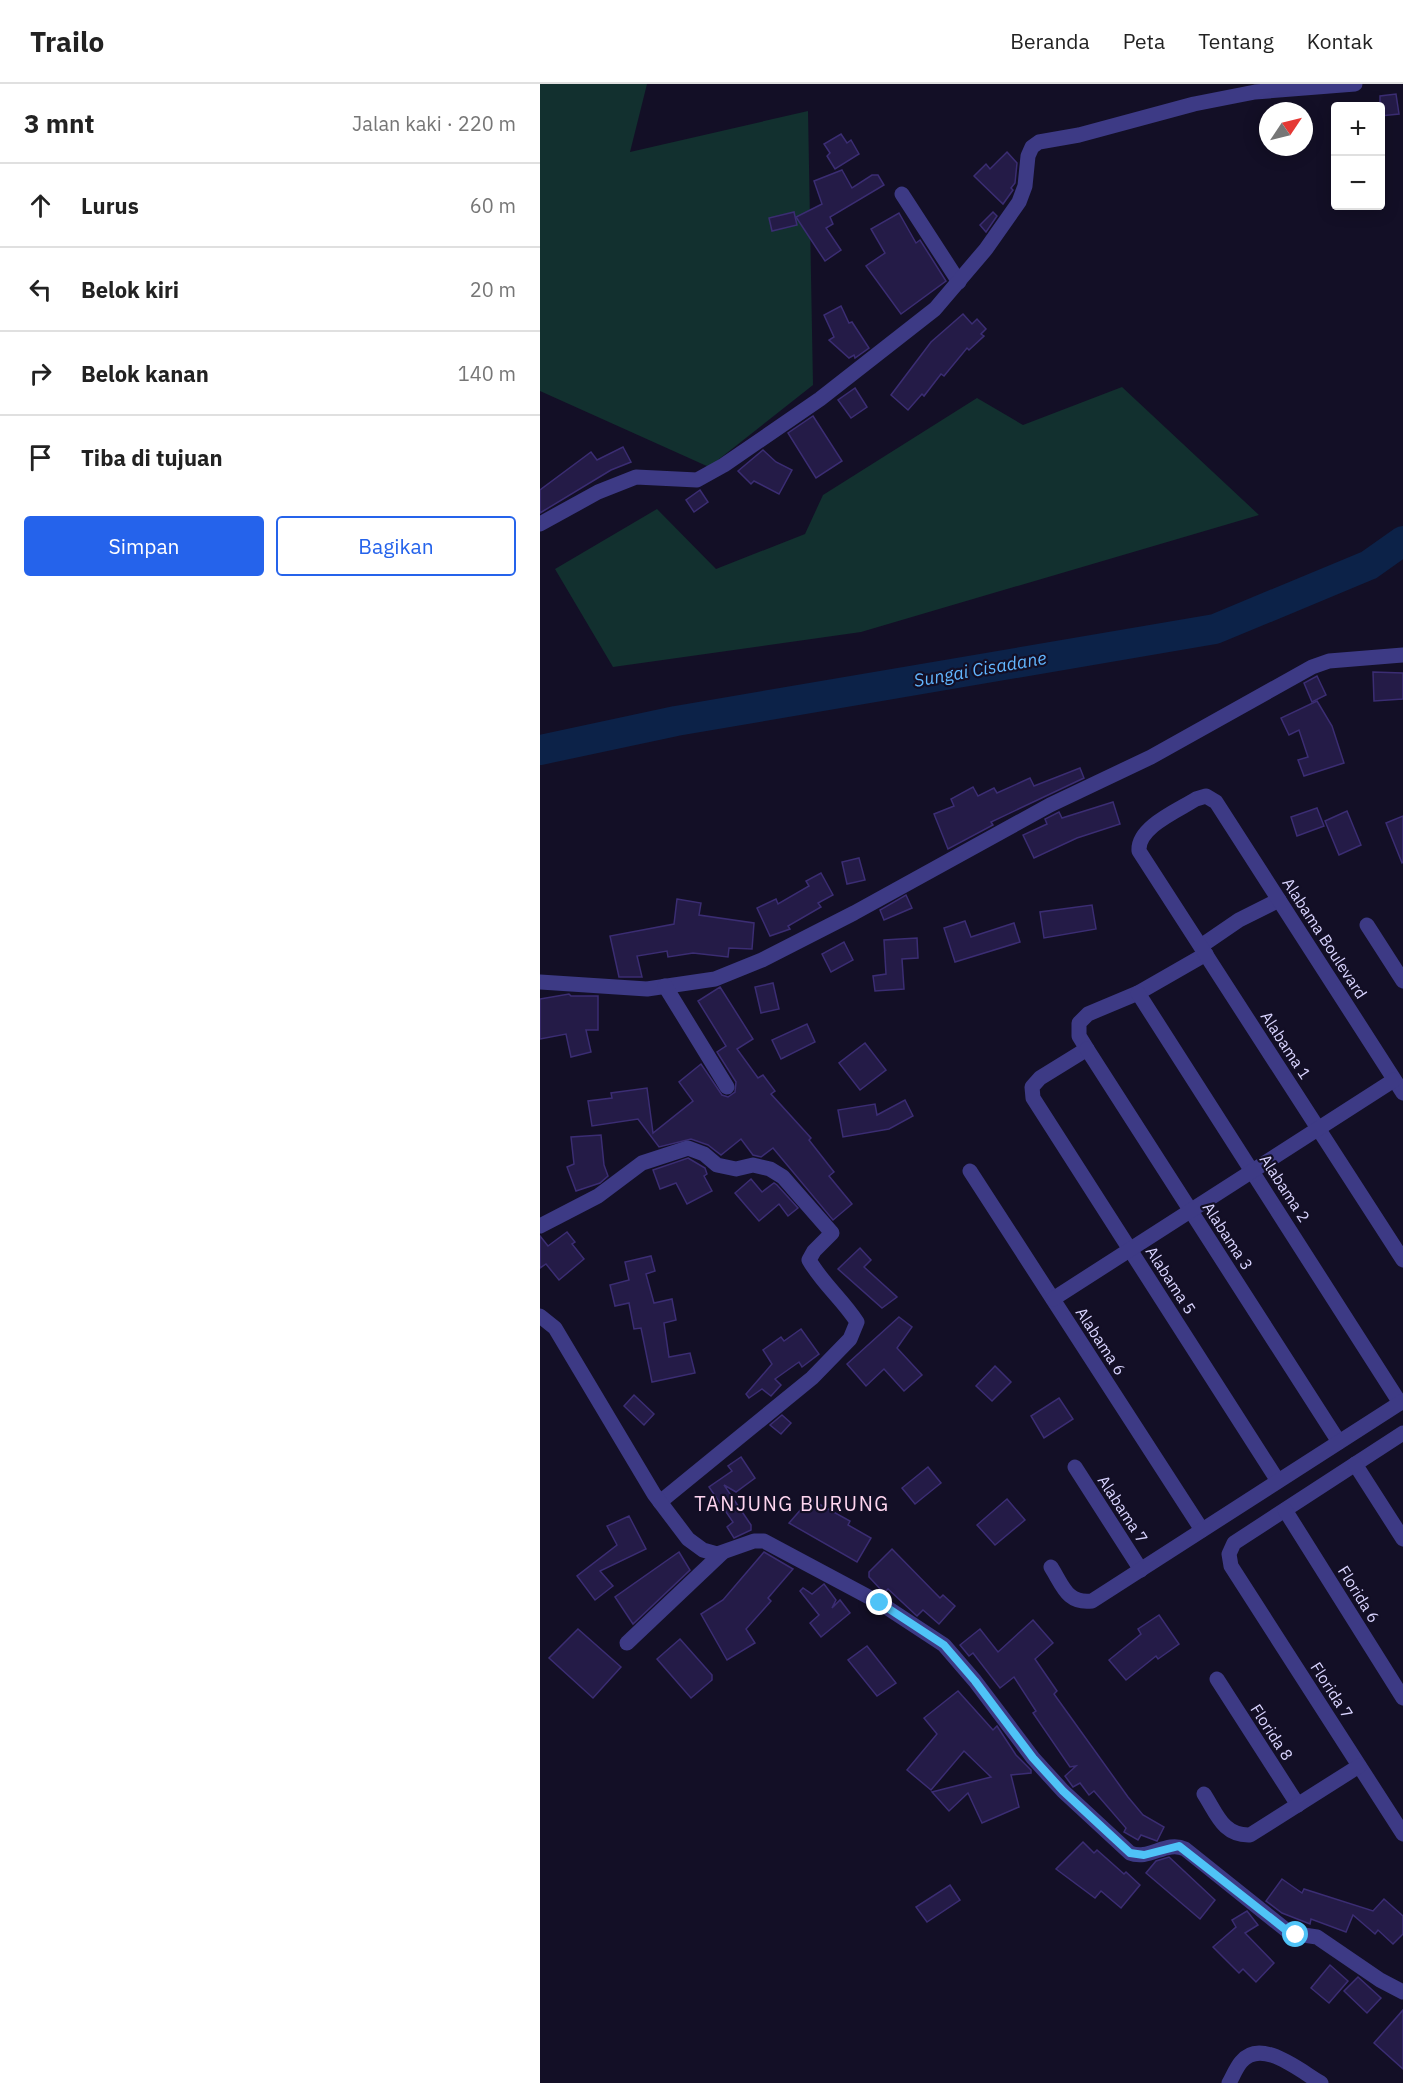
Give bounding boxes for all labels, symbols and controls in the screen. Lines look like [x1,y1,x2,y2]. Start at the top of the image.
text: Trailo [30,23,104,60]
text: Beranda [1010,27,1090,55]
text: Peta [1123,27,1165,55]
text: Tentang [1198,27,1274,55]
text: Kontak [1307,27,1373,55]
north arrow [1259,102,1313,156]
map controls [1331,102,1385,210]
button: + [1331,102,1385,156]
text: 3 mnt [24,106,94,140]
text: Jalan kaki · 220 m [352,110,516,137]
button: − [1331,156,1385,210]
icon: ahead [24,189,57,222]
text: Lurus [81,191,139,220]
text: 60 m [470,192,516,219]
icon: left [24,273,57,306]
text: Belok kiri [81,275,179,304]
text: 20 m [470,276,516,303]
icon: right [24,357,57,390]
text: Belok kanan [81,359,209,388]
text: 140 m [458,360,516,387]
icon: arrive [24,441,57,474]
text: Tiba di tujuan [81,443,223,472]
button: Simpan [24,516,264,576]
button: Bagikan [276,516,516,576]
water label: Sungai Cisadane [912,646,1048,692]
street label: Alabama Boulevard [1278,874,1372,1002]
street label: Alabama 1 [1257,1007,1315,1083]
street label: Alabama 2 [1256,1150,1314,1226]
street label: Alabama 3 [1199,1198,1257,1274]
street label: Alabama 5 [1142,1242,1200,1318]
street label: Alabama 6 [1072,1303,1130,1379]
street label: Alabama 7 [1094,1471,1152,1547]
district label: TANJUNG BURUNG [694,1490,890,1517]
street label: Florida 6 [1334,1562,1384,1626]
route end [866,1589,892,1615]
street label: Florida 7 [1306,1658,1358,1722]
street label: Florida 8 [1246,1700,1298,1764]
route start [1282,1921,1308,1947]

